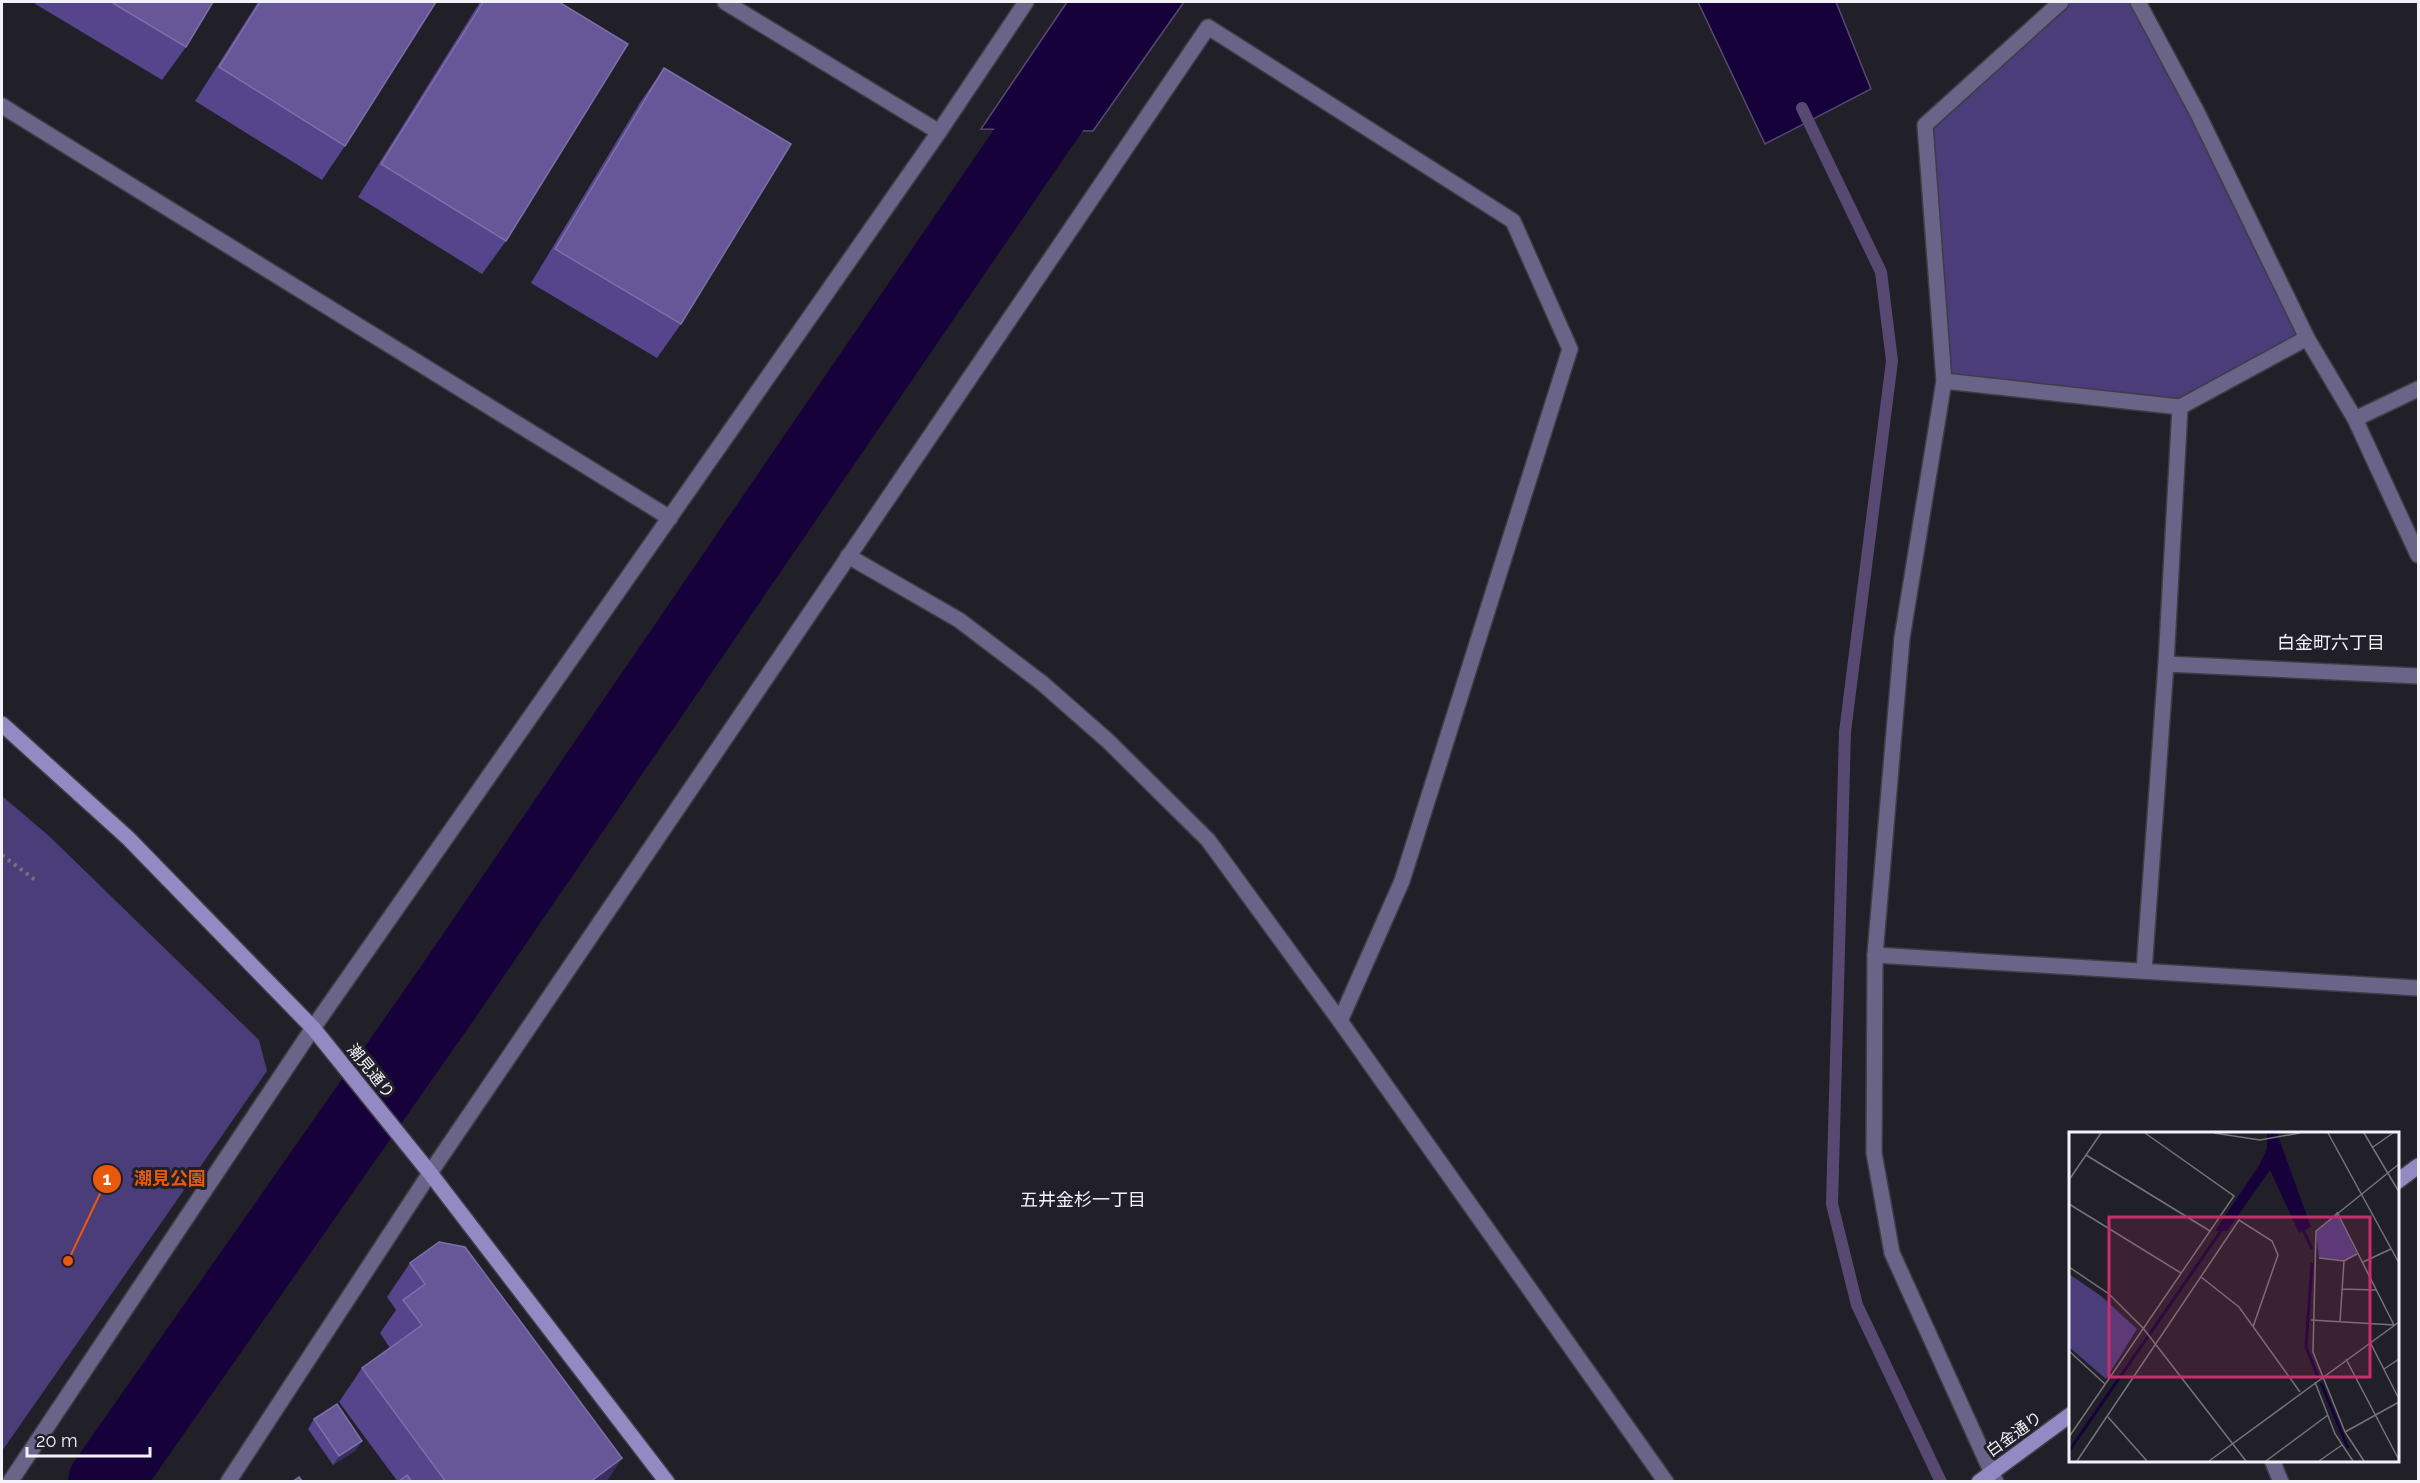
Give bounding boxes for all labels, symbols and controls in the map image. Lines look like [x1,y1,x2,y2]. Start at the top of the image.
district label: 白金町六丁目 [2277,632,2385,653]
street label: 潮見通り [343,1040,399,1102]
inset map [2069,1132,2399,1462]
callout: 潮見公園 [92,1161,218,1197]
text: 1 [103,1168,112,1189]
text: 潮見公園 [134,1168,206,1189]
district label: 五井金杉一丁目 [1020,1189,1146,1210]
street label: 白金通り [1983,1408,2045,1460]
scale bar [27,1420,150,1458]
text: 20 m [36,1430,78,1451]

